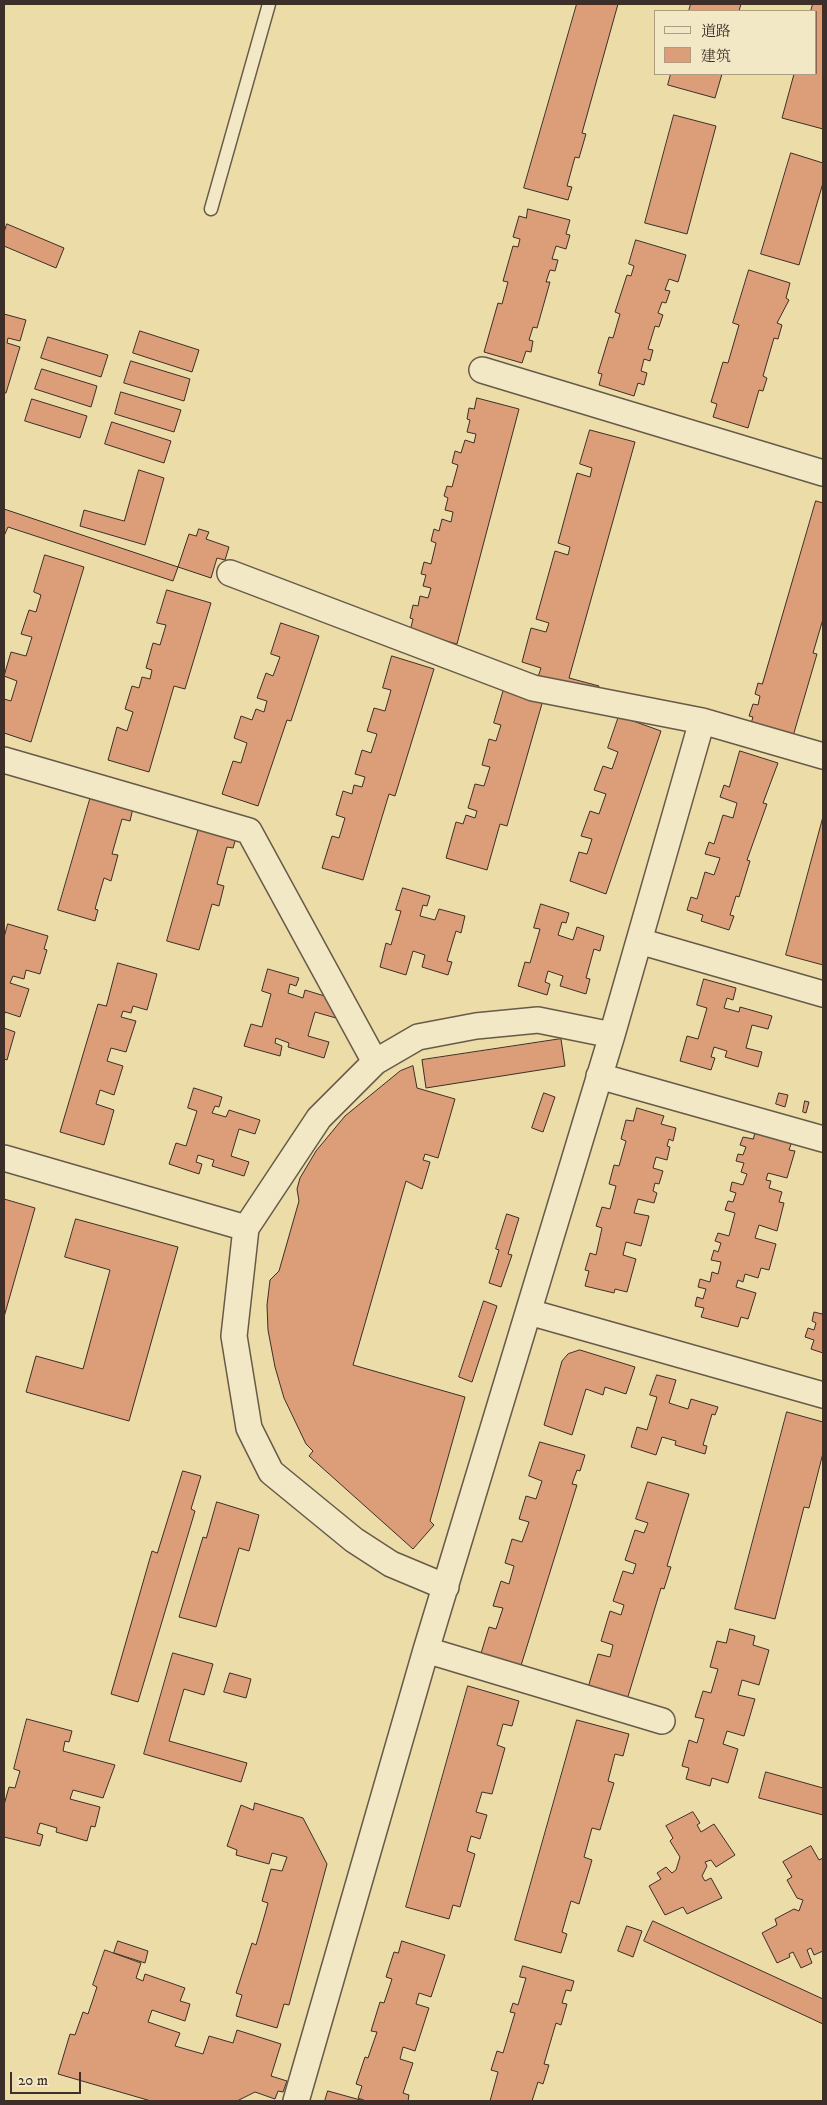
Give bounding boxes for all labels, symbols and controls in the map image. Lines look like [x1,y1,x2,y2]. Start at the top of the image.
legend [654,10,817,75]
text: 道路 [701,22,731,41]
text: 建筑 [701,47,731,66]
scale bar [12,2062,84,2094]
text: 20 m [18,2071,48,2090]

